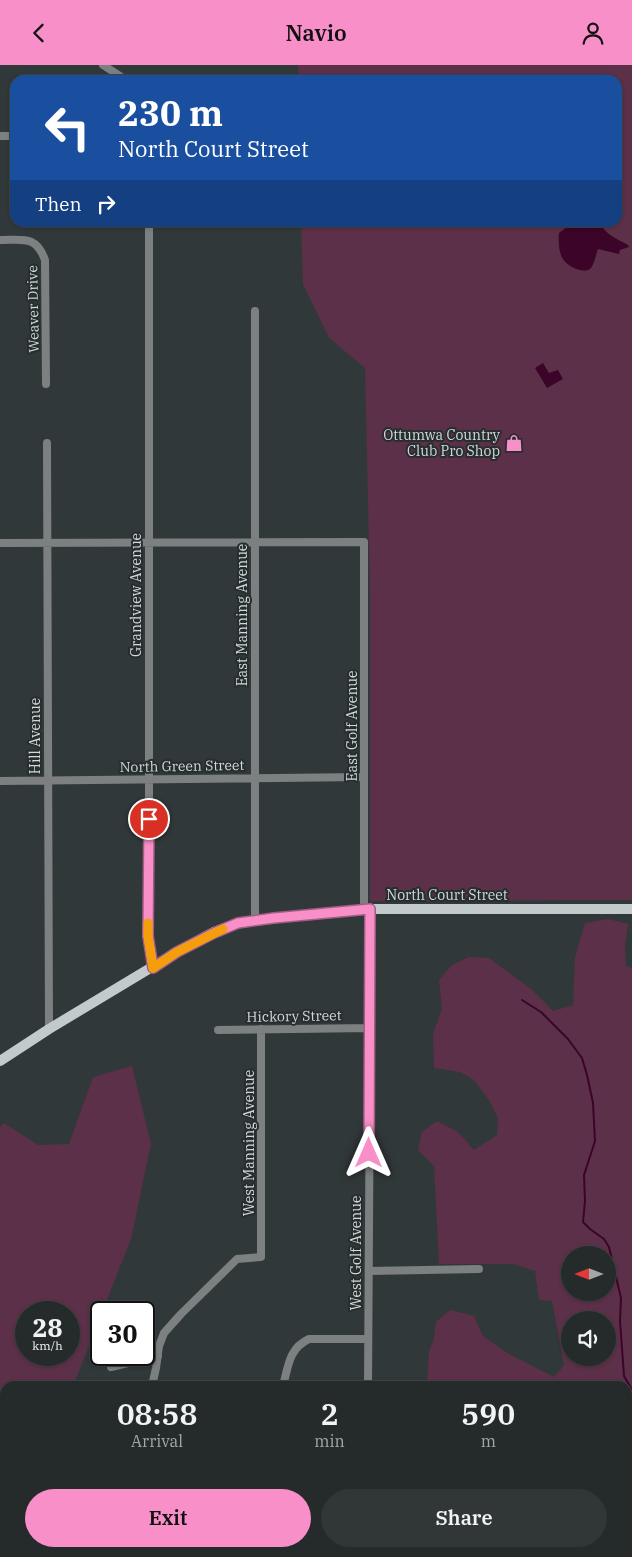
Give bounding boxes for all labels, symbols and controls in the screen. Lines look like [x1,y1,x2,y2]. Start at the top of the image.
text: Navio [285,18,347,47]
icon: back [25,19,53,47]
icon: person [579,19,607,47]
text: 230 m [118,90,223,136]
icon: left [35,95,100,160]
text: North Court Street [118,134,309,163]
icon: right [92,190,120,218]
text: Then [35,192,82,216]
street label: Weaver Drive [23,265,43,353]
place label: Ottumwa Country Club Pro Shop [383,426,501,460]
shop icon: Ottumwa Country Club Pro Shop [504,433,524,453]
street label: Grandview Avenue [127,533,145,657]
street label: East Manning Avenue [233,544,251,686]
street label: East Golf Avenue [343,671,361,781]
street label: Hill Avenue [26,698,44,774]
street label: North Green Street [119,756,245,776]
pin [128,798,170,840]
icon: arrive [135,805,163,833]
street label: North Court Street [386,886,508,904]
street label: Hickory Street [246,1006,342,1026]
street label: West Manning Avenue [240,1070,258,1216]
position arrow [342,1126,394,1178]
street label: West Golf Avenue [347,1196,365,1310]
north arrow [561,1246,616,1301]
map controls [561,1246,616,1366]
speed limit sign: 30 [90,1301,155,1366]
text: 28 [32,1311,63,1344]
button: sound [561,1311,616,1366]
text: km/h [32,1338,63,1353]
text: 08:58 [117,1394,198,1433]
text: 2 [320,1394,338,1433]
text: 590 [461,1394,515,1433]
text: Arrival [131,1431,183,1451]
text: min [314,1431,345,1451]
text: m [481,1431,496,1451]
button: Exit [25,1489,311,1547]
button: Share [321,1489,607,1547]

